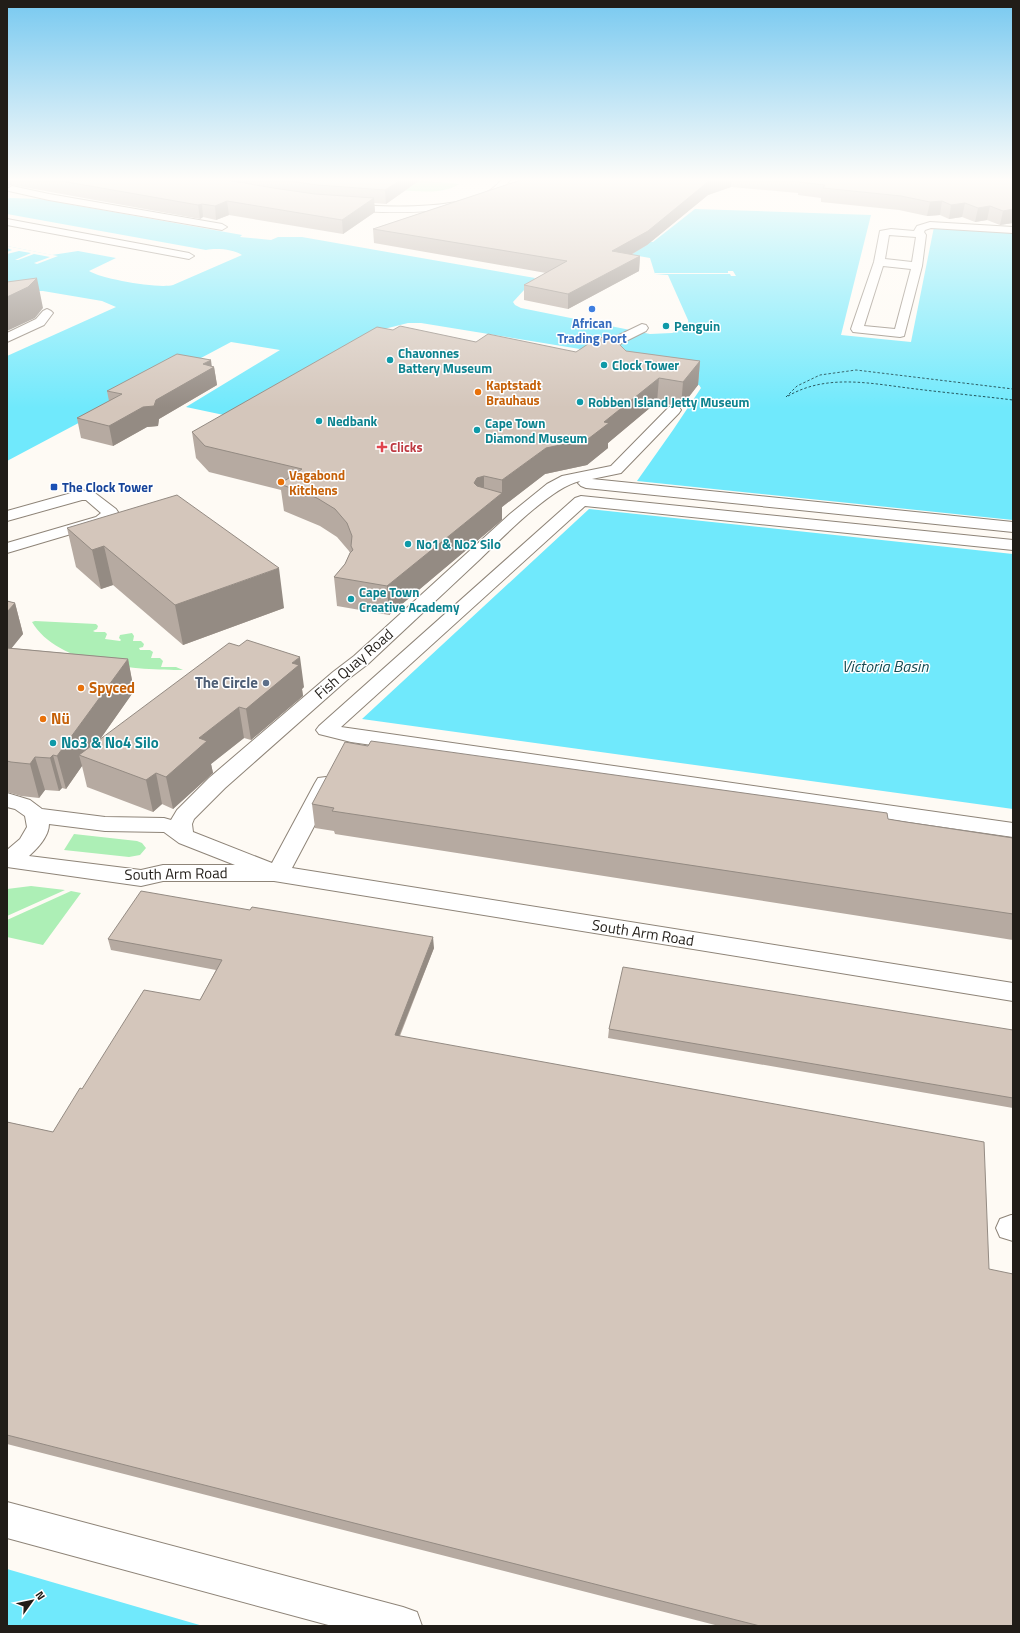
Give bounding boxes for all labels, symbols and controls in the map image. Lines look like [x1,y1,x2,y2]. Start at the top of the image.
marker: African Trading Port [587,304,597,314]
place label: African Trading Port [557,313,627,348]
place label: Penguin [674,316,720,336]
marker: Penguin [661,321,671,331]
place label: Chavonnes Battery Museum [398,343,492,378]
marker: Chavonnes Battery Museum [385,355,395,365]
place label: Clock Tower [612,355,679,375]
marker: Clock Tower [599,360,609,370]
place label: Kaptstadt Brauhaus [486,375,542,410]
marker: Kaptstadt Brauhaus [473,387,483,397]
place label: Robben Island Jetty Museum [588,392,750,412]
marker: Robben Island Jetty Museum [575,397,585,407]
place label: Nedbank [327,411,378,431]
place label: Cape Town Diamond Museum [485,413,588,448]
marker: Nedbank [314,416,324,426]
marker: Cape Town Diamond Museum [472,425,482,435]
place label: Clicks [390,437,423,457]
marker: Clicks [377,442,387,452]
place label: Vagabond Kitchens [289,465,345,500]
place label: The Clock Tower [62,477,153,497]
marker: Vagabond Kitchens [276,477,286,487]
marker: The Clock Tower [49,482,59,492]
place label: No1 & No2 Silo [416,534,501,554]
marker: No1 & No2 Silo [403,539,413,549]
place label: Cape Town Creative Academy [359,582,460,617]
marker: Cape Town Creative Academy [346,594,356,604]
street label: Fish Quay Road [309,623,398,704]
water label: Victoria Basin [842,654,929,678]
place label: The Circle [195,671,258,694]
place label: Spyced [89,676,135,699]
marker: The Circle [261,678,271,688]
marker: Spyced [76,683,86,693]
place label: Nü [51,707,70,730]
marker: Nü [38,714,48,724]
place label: No3 & No4 Silo [61,731,159,754]
marker: No3 & No4 Silo [48,738,58,748]
street label: South Arm Road [124,861,228,886]
street label: South Arm Road [590,913,696,952]
north arrow [12,1581,52,1621]
text: N [32,1588,49,1603]

